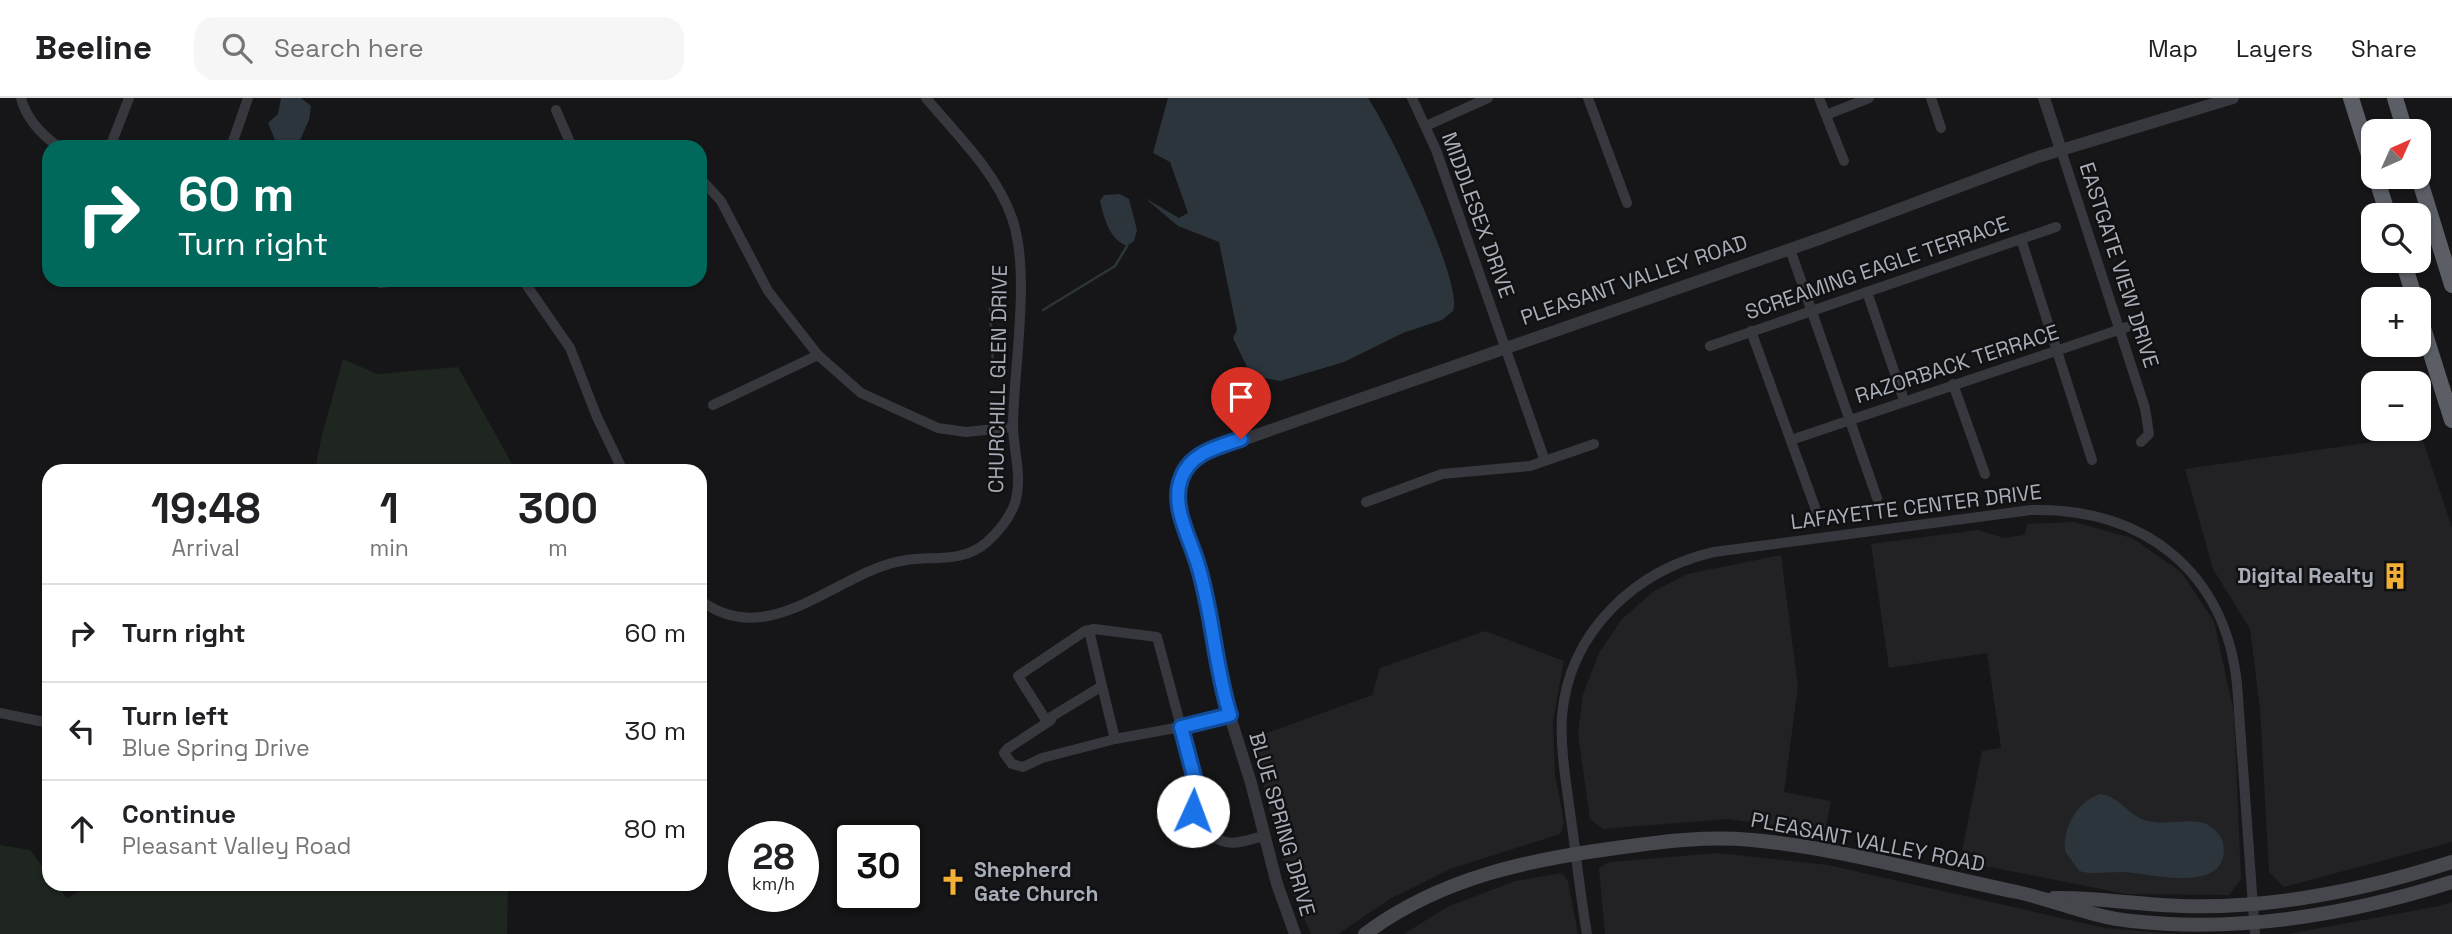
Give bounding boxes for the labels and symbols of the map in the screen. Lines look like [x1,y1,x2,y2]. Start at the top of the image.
north arrow [2361,119,2431,189]
street label: MIDDLESEX DRIVE [1436,128,1521,301]
street label: EASTGATE VIEW DRIVE [2074,159,2165,371]
street label: SCREAMING EAGLE TERRACE [1741,210,2012,325]
street label: PLEASANT VALLEY ROAD [1517,228,1751,331]
street label: CHURCHILL GLEN DRIVE [982,265,1013,493]
street label: RAZORBACK TERRACE [1852,318,2062,409]
pin [1211,367,1271,439]
street label: LAFAYETTE CENTER DRIVE [1789,478,2043,535]
building icon: Digital Realty [2380,561,2410,591]
place label: Digital Realty [2237,562,2374,589]
street label: BLUE SPRING DRIVE [1243,729,1322,919]
position arrow [1156,774,1230,848]
street label: PLEASANT VALLEY ROAD [1749,806,1988,877]
speed limit sign: 30 [833,821,924,912]
place label: Shepherd Gate Church [974,856,1098,907]
church icon: Shepherd Gate Church [938,867,968,897]

